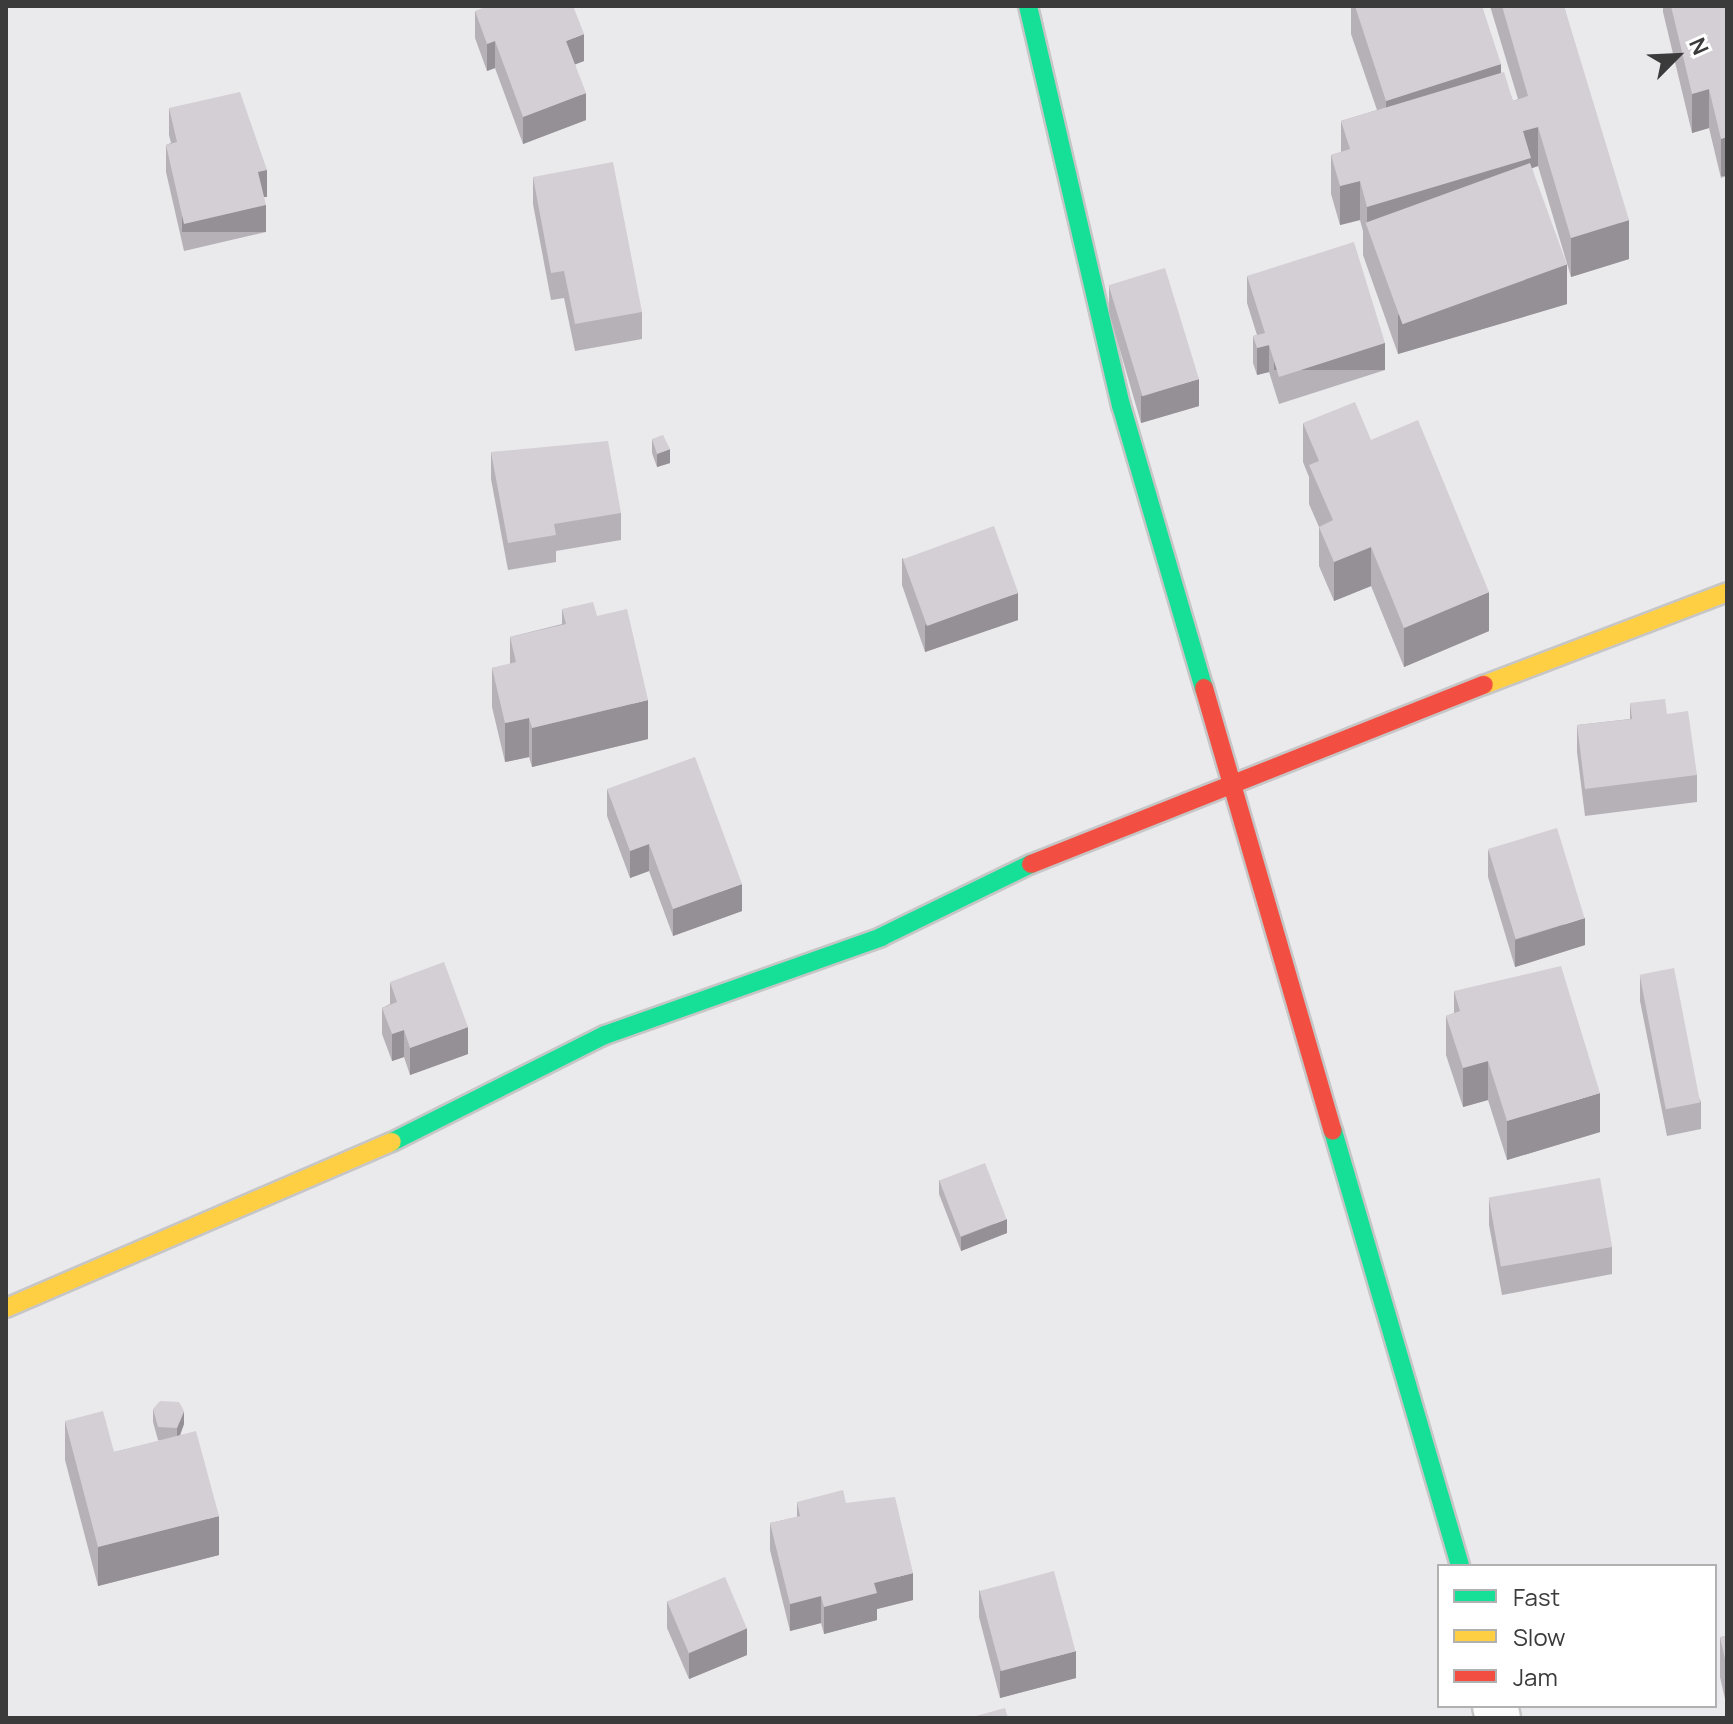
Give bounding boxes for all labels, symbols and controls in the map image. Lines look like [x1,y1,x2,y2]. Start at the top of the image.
north arrow [1637,16,1717,96]
text: N [1682,33,1716,60]
legend [1437,1564,1717,1708]
text: Fast [1513,1580,1560,1613]
text: Slow [1513,1620,1566,1653]
text: Jam [1513,1660,1558,1693]

